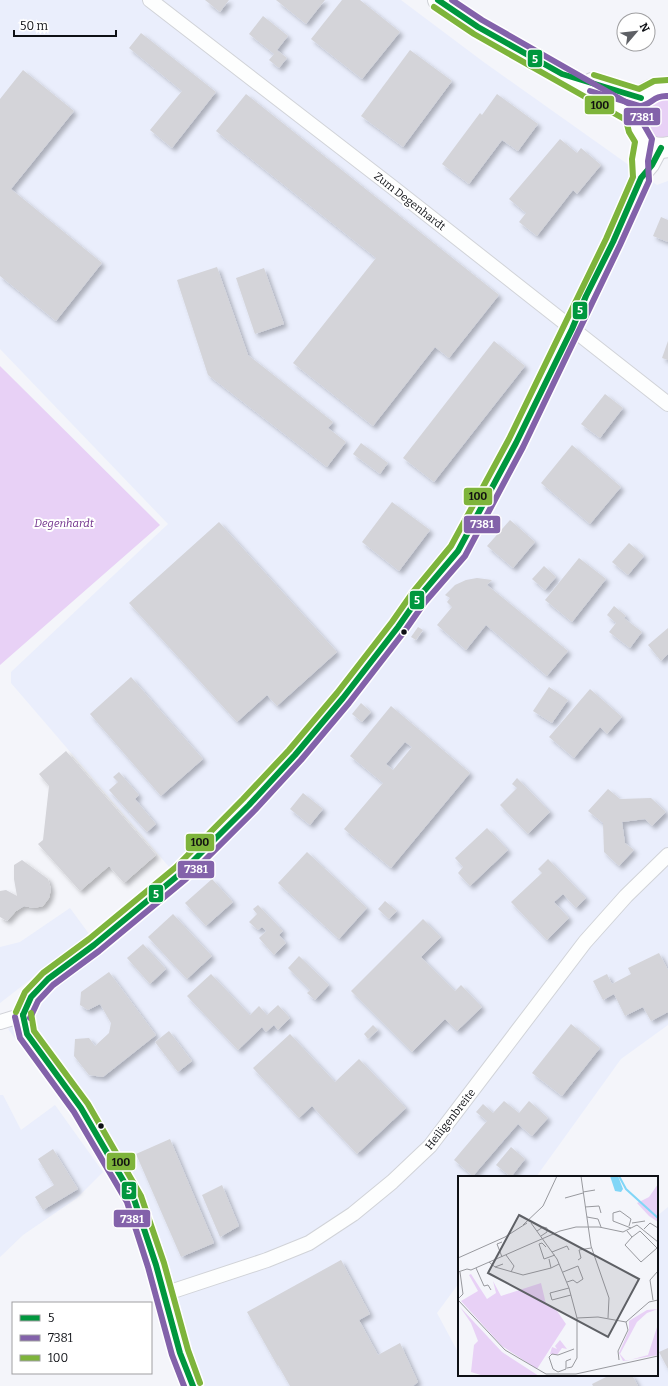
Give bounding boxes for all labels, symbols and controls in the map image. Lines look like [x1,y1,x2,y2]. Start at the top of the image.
scale bar [14,12,116,38]
north arrow [616,12,656,52]
text: 50 m [20,19,49,33]
text: N [637,21,652,35]
line badge: 5 [527,49,543,68]
text: 5 [532,53,538,66]
line badge: 100 [584,95,615,115]
text: 100 [591,99,609,112]
line badge: 7381 [623,107,661,126]
text: 7381 [630,111,654,124]
street label: Zum Degenhardt [371,170,448,233]
line badge: 5 [572,301,588,320]
text: 5 [577,304,583,317]
line badge: 100 [463,487,493,506]
text: 100 [469,490,487,503]
line badge: 7381 [463,515,501,534]
park label: Degenhardt [34,517,94,530]
text: 7381 [470,518,494,531]
line badge: 5 [409,590,425,610]
text: 5 [414,594,420,607]
unlabelled marker [399,627,409,637]
line badge: 100 [185,833,215,852]
text: 100 [191,836,209,849]
line badge: 7381 [177,860,215,879]
text: 7381 [184,863,208,876]
line badge: 5 [148,884,164,903]
text: 5 [153,888,159,901]
street label: Heiligenbreite [423,1086,478,1152]
unlabelled marker [96,1121,106,1131]
line badge: 100 [106,1152,136,1171]
text: 100 [112,1156,130,1169]
inset map [458,1176,658,1376]
line badge: 5 [121,1181,137,1200]
text: 5 [126,1184,132,1197]
line badge: 7381 [113,1209,151,1228]
text: 7381 [120,1213,144,1226]
legend [12,1302,152,1374]
text: 5 [48,1311,54,1325]
text: 7381 [48,1331,73,1345]
text: 100 [48,1351,68,1365]

